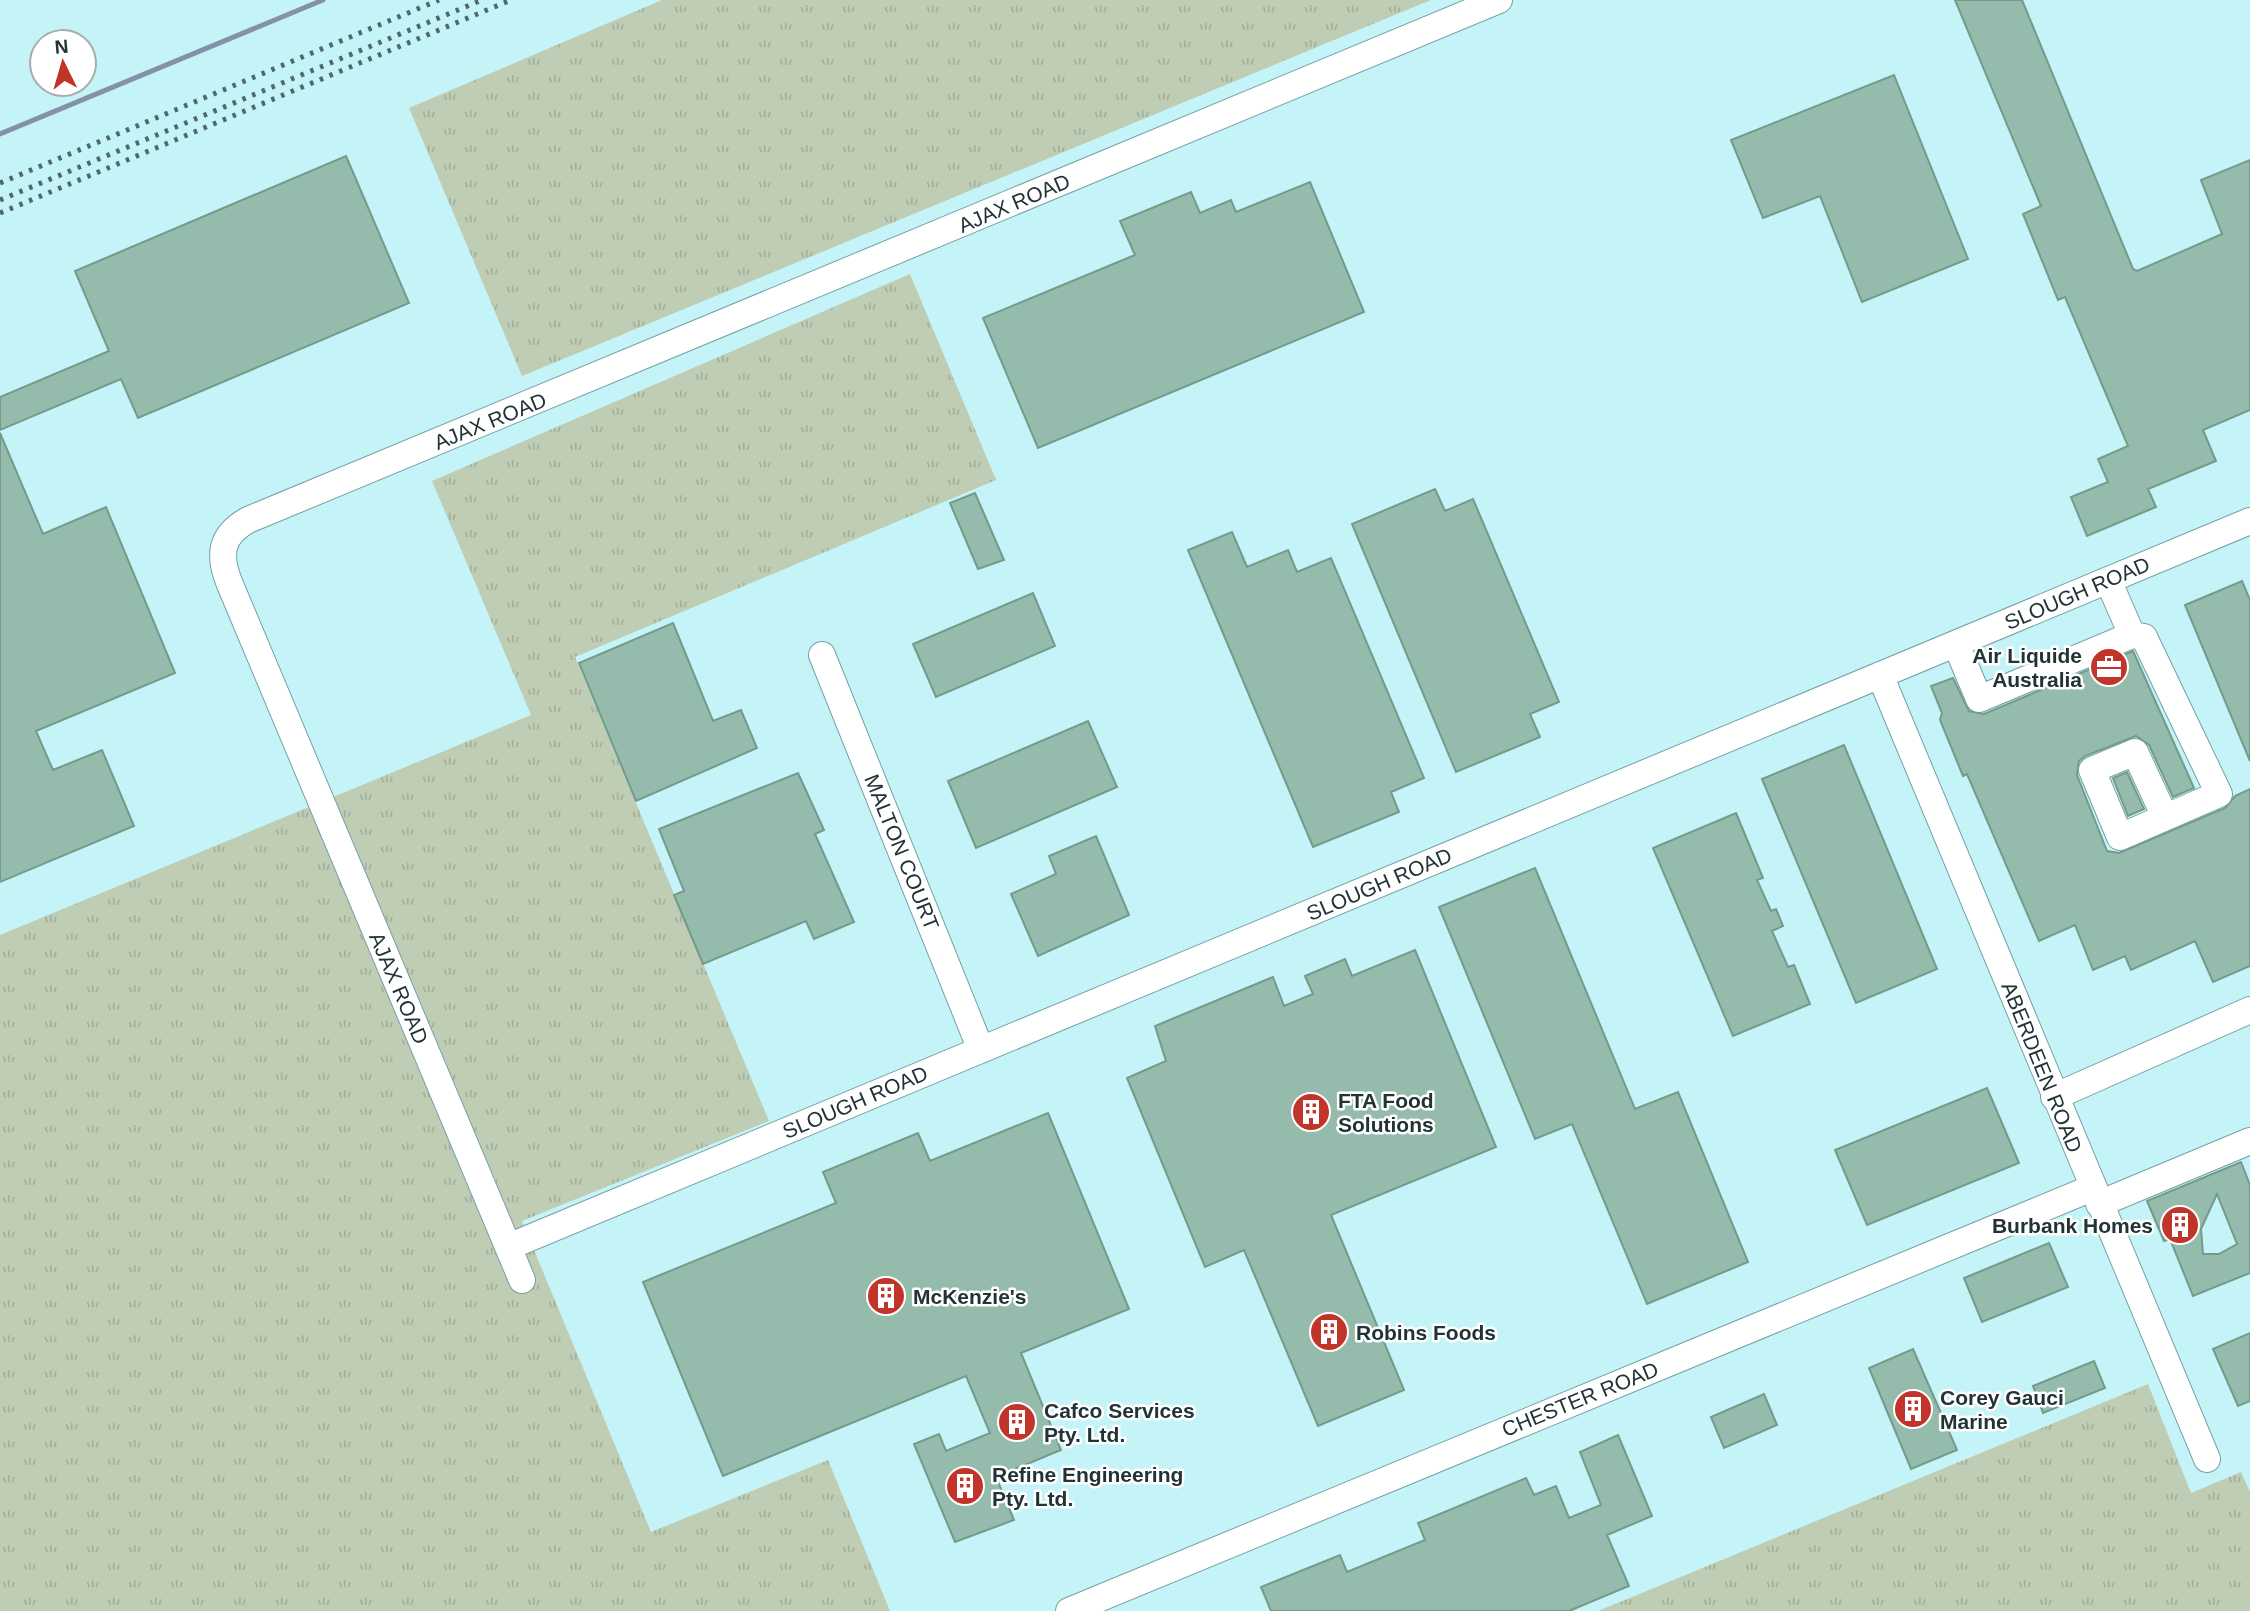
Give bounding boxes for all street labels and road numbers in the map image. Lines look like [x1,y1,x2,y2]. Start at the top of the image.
street label: AJAX ROAD [955,169,1073,237]
street label: AJAX ROAD [431,388,549,454]
street label: SLOUGH ROAD [2001,552,2153,634]
street label: MALTON COURT [860,771,944,933]
street label: SLOUGH ROAD [1303,843,1455,925]
street label: AJAX ROAD [365,929,433,1047]
street label: ABERDEEN ROAD [1997,978,2087,1156]
street label: SLOUGH ROAD [779,1061,931,1143]
street label: CHESTER ROAD [1498,1357,1662,1441]

